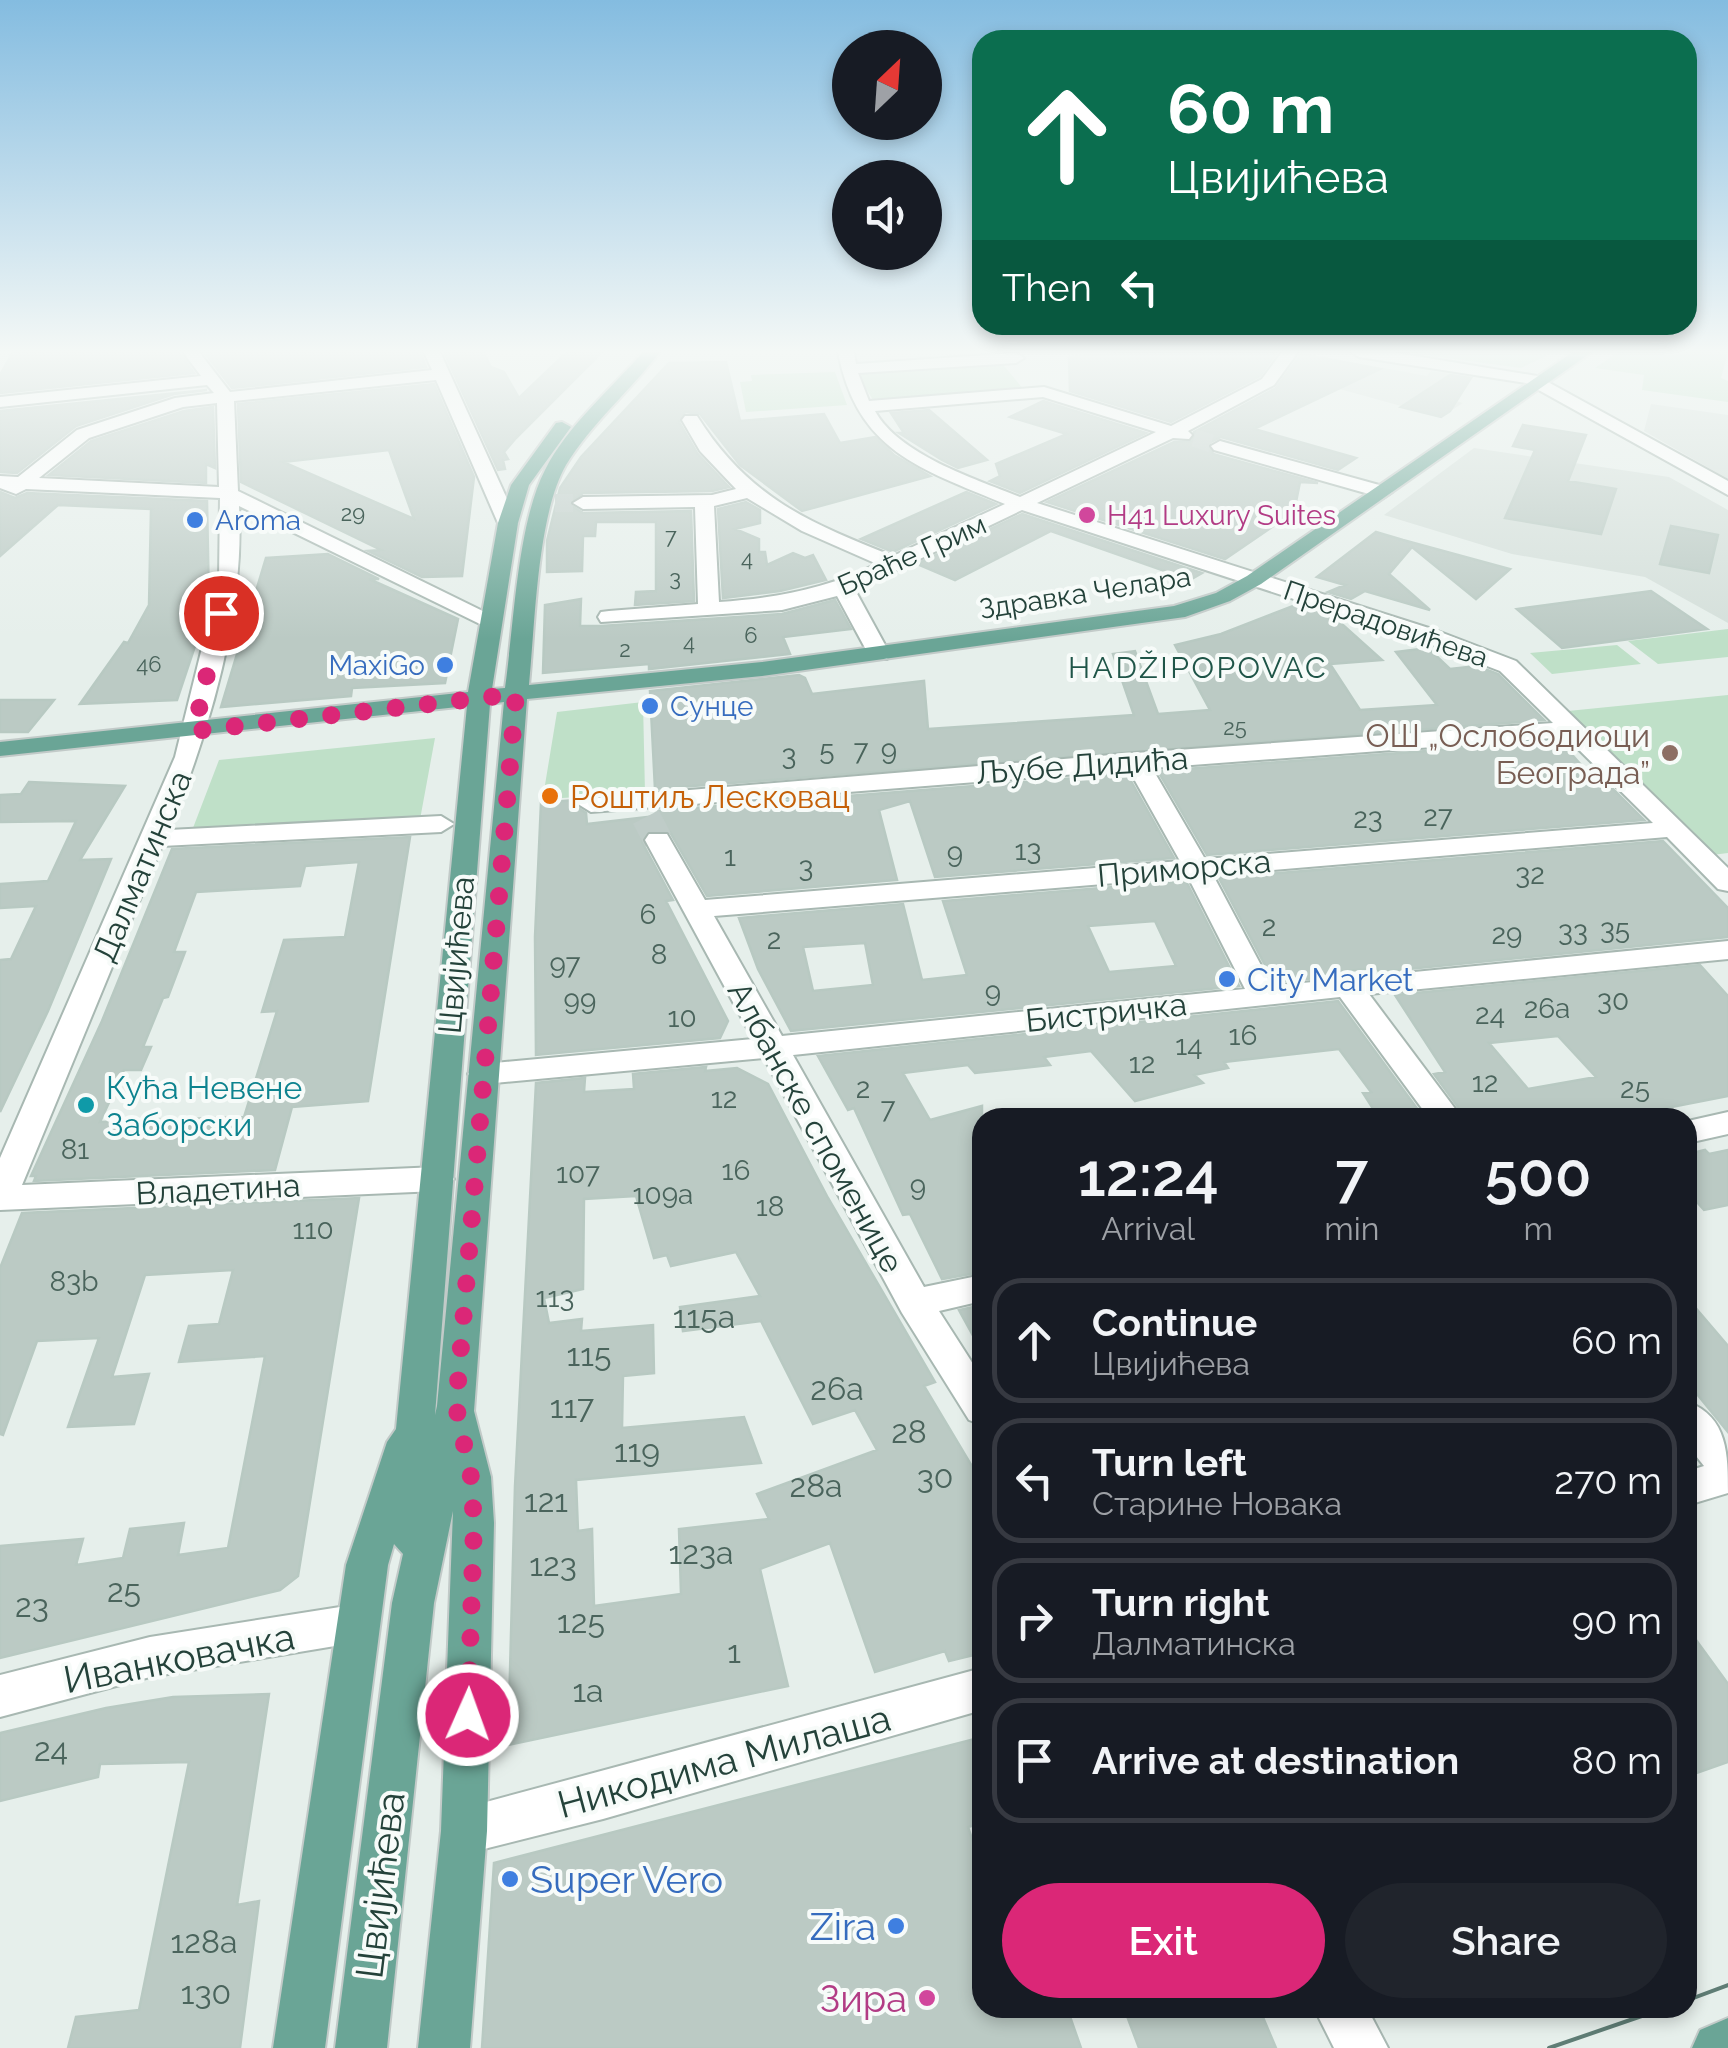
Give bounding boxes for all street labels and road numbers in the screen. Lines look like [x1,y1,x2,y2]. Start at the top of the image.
street label: Браће Грим [833,508,991,602]
street label: Здравка Челара [977,560,1193,626]
street label: Прерадовићева [1280,574,1492,674]
street label: Љубе Дидића [975,739,1189,791]
street label: Далматинска [85,765,199,967]
street label: Приморска [1096,842,1272,894]
street label: Цвијићева [431,875,481,1035]
street label: Албанске споменице [721,975,911,1279]
street label: Бистричка [1024,985,1188,1039]
street label: Владетина [135,1166,301,1212]
street label: Иванковачка [60,1614,298,1702]
street label: Никодима Милаша [553,1695,895,1827]
street label: Цвијићева [346,1789,414,1981]

